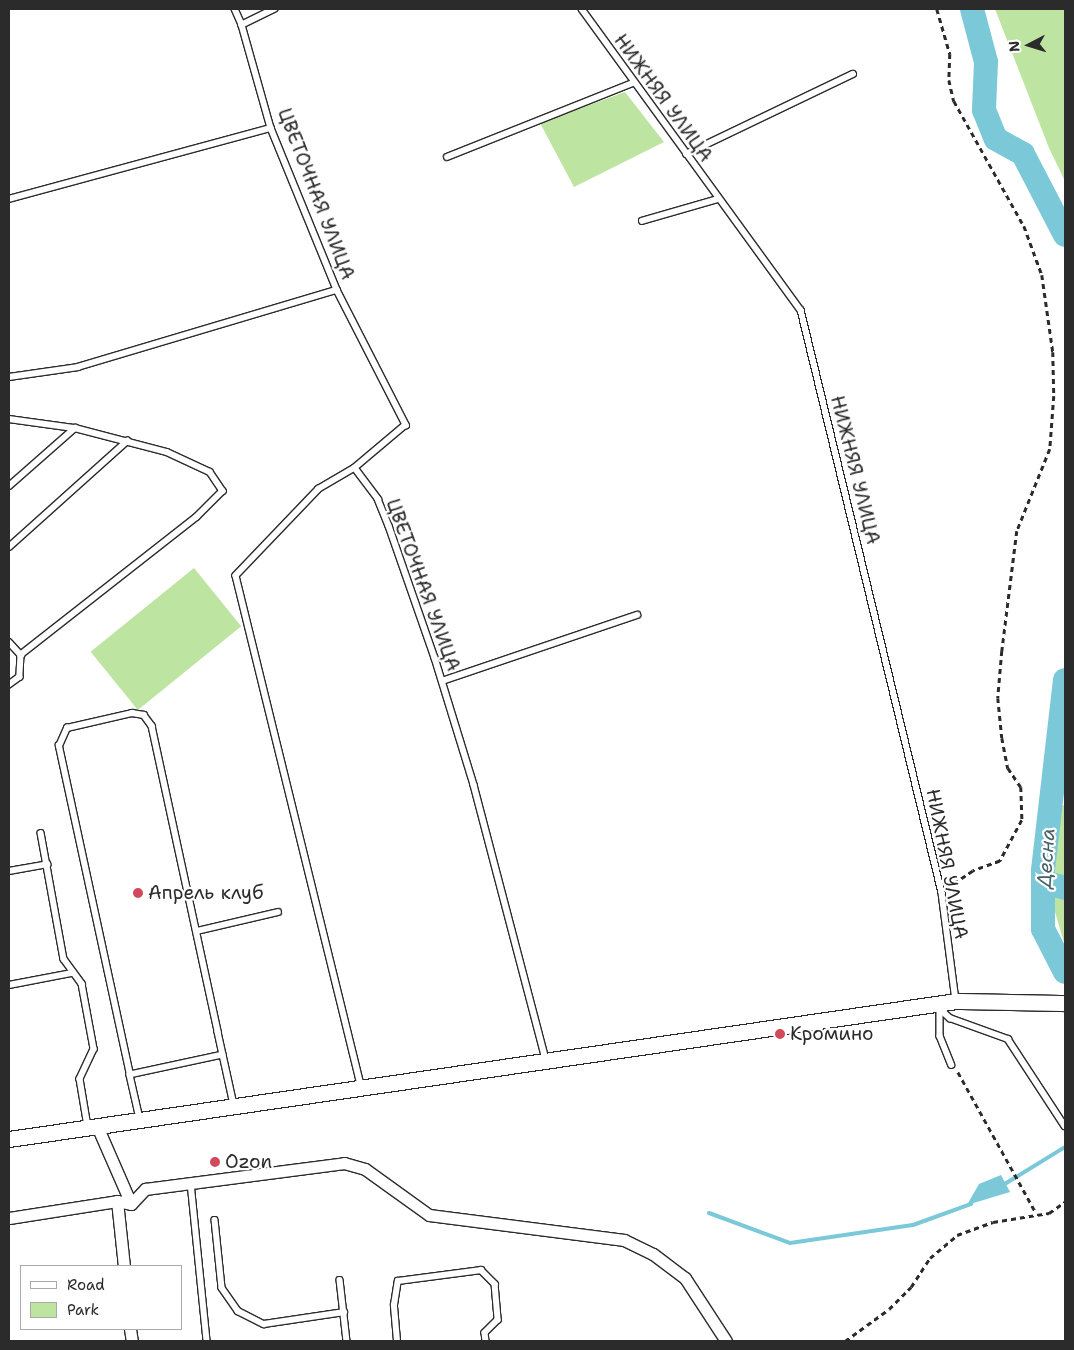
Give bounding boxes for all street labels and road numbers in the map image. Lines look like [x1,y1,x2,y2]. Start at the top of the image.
street label: НИЖНЯЯ УЛИЦА [609,30,717,166]
street label: ЦВЕТОЧНАЯ УЛИЦА [273,105,359,283]
street label: НИЖНЯЯ УЛИЦА [825,393,885,547]
street label: ЦВЕТОЧНАЯ УЛИЦА [381,496,465,674]
street label: НИЖНЯЯ УЛИЦА [921,787,973,941]

